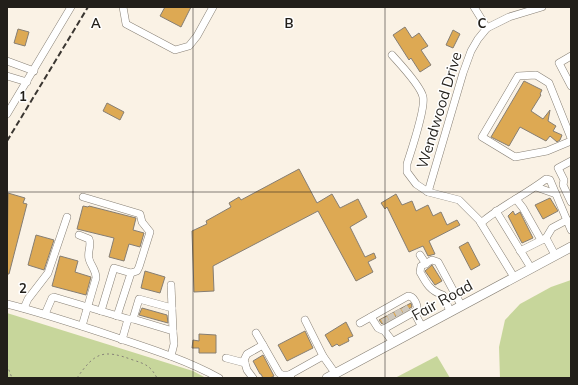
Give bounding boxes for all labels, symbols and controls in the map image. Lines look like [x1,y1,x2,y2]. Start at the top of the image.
text: A [91,15,101,31]
text: B [285,15,294,31]
text: C [478,15,487,31]
street label: Wendwood Drive [412,49,466,171]
text: 1 [19,88,27,104]
street label: Fair Road [408,275,476,325]
text: 2 [19,280,27,296]

